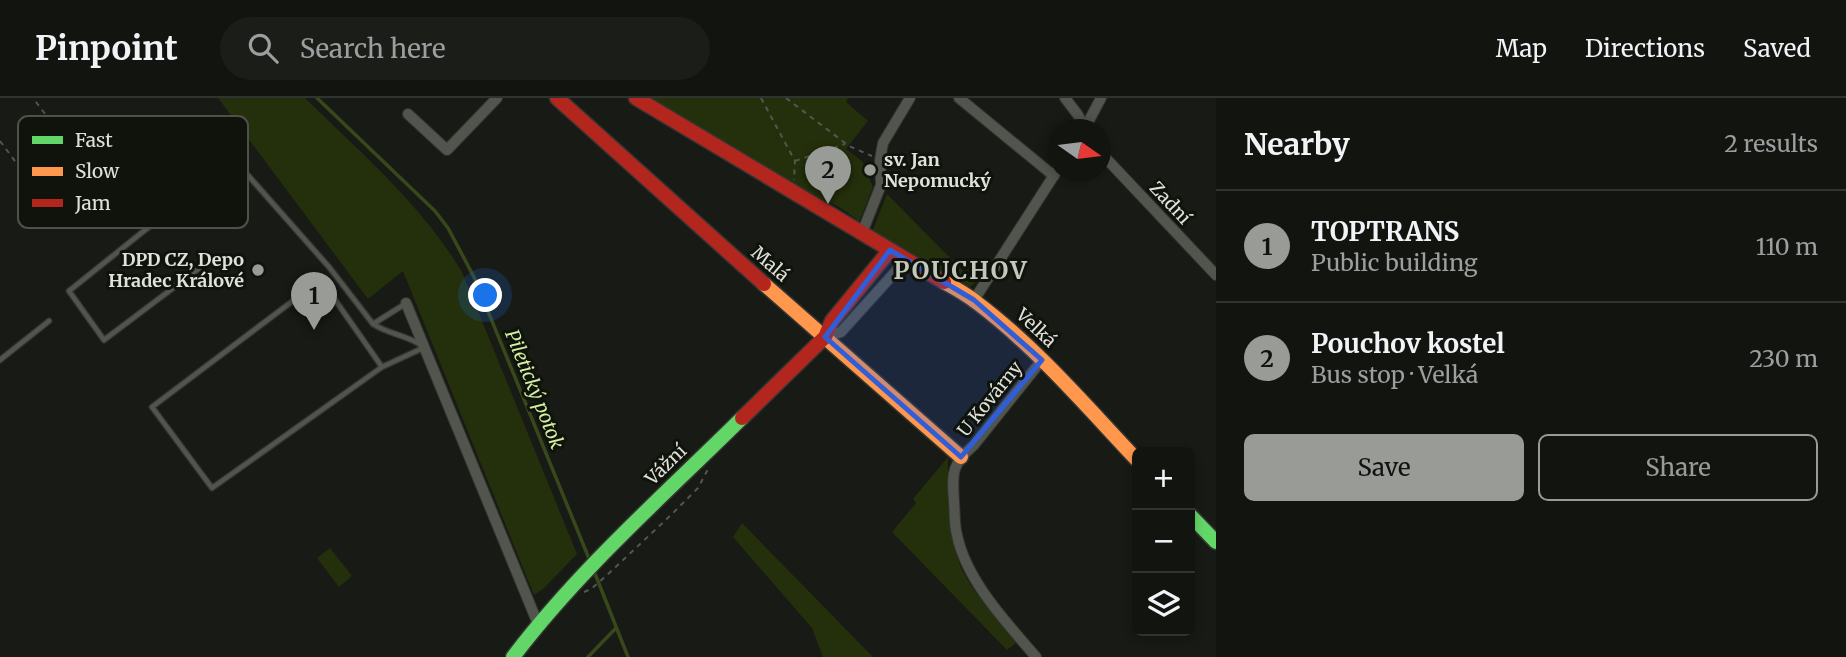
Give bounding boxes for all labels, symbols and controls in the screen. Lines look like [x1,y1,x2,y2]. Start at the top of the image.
search box [220,17,710,80]
text: Pinpoint [35,28,178,69]
icon: search [244,29,282,67]
text: Search here [300,32,446,65]
text: Map [1496,33,1547,64]
text: Directions [1585,33,1705,64]
text: Saved [1743,33,1811,64]
legend [18,116,248,228]
north arrow [1048,119,1111,182]
text: Nearby [1244,125,1350,163]
text: Fast [75,128,113,152]
text: 2 results [1724,129,1818,158]
pin: 2 [805,146,851,204]
place label: sv. Jan Nepomucký [884,148,991,192]
text: Slow [75,159,120,183]
marker: sv. Jan Nepomucký [862,162,878,178]
street label: Zadní [1145,176,1197,230]
text: Jam [74,191,111,215]
text: TOPTRANS [1311,215,1459,248]
text: 1 [1262,232,1272,261]
text: 110 m [1756,232,1818,261]
street label: Malá [747,241,794,287]
place label: DPD CZ, Depo Hradec Králové [108,248,244,292]
text: Public building [1311,248,1478,277]
district label: POUCHOV [893,255,1029,286]
marker: DPD CZ, Depo Hradec Králové [250,262,266,278]
pin: 1 [291,272,337,330]
your location [468,278,502,312]
street label: Velká [1011,303,1062,352]
water label: Piletický potok [500,326,570,453]
text: Pouchov kostel [1311,327,1505,360]
text: 2 [1260,344,1274,373]
text: 230 m [1749,344,1818,373]
street label: U Kovárny [952,356,1027,441]
text: Bus stop · Velká [1311,360,1478,389]
button: Save [1244,434,1524,501]
button: Share [1538,434,1818,501]
street label: Vážní [640,439,692,490]
map controls [1132,447,1195,636]
button: + [1132,447,1195,510]
button: − [1132,510,1195,573]
button: layers [1132,573,1195,636]

